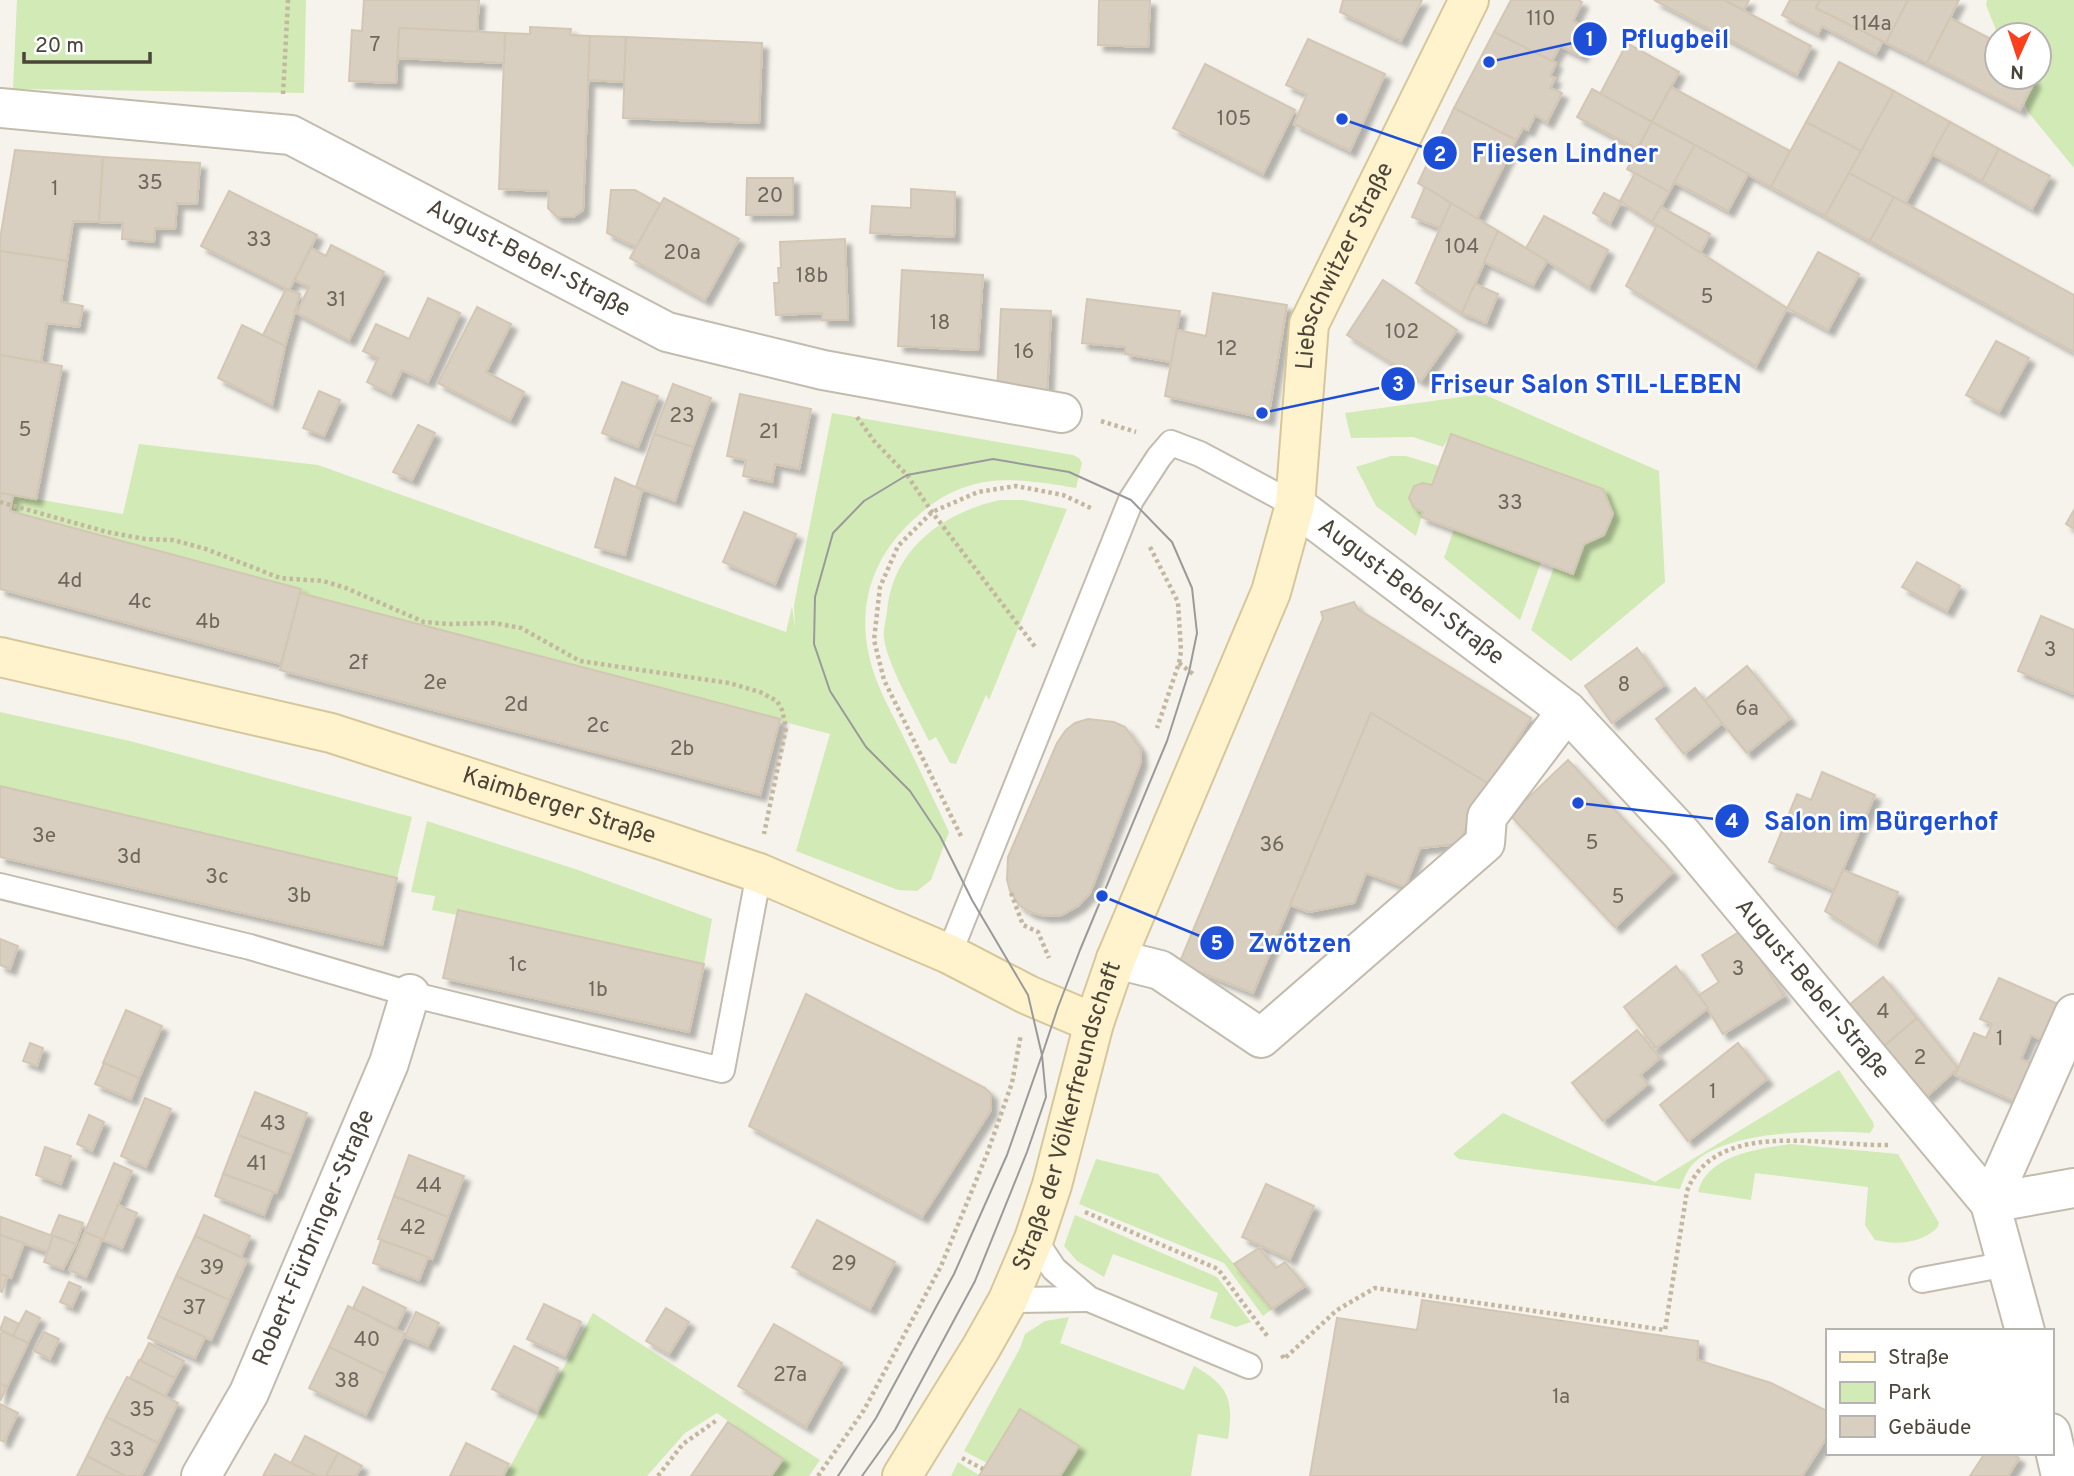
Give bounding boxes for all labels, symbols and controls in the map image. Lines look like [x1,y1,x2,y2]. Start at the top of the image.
house number: 110 [1526,6,1556,33]
house number: 114a [1852,11,1892,38]
callout: Pflugbeil [1572,16,1744,63]
scale bar [24,21,150,65]
north arrow [1983,21,2053,91]
text: Pflugbeil [1621,25,1729,58]
text: 1 [1586,27,1594,54]
house number: 7 [370,32,381,59]
text: 20 m [35,33,84,60]
text: N [2010,59,2025,83]
house number: 105 [1217,106,1251,133]
callout: Fliesen Lindner [1423,130,1672,177]
text: Fliesen Lindner [1472,139,1658,172]
text: 2 [1434,142,1446,169]
street label: Liebschwitzer Straße [1290,158,1401,371]
house number: 35 [137,170,163,197]
house number: 1 [51,176,59,203]
house number: 20 [757,183,783,210]
street label: August-Bebel-Straße [421,193,635,325]
house number: 33 [246,227,272,254]
house number: 104 [1445,234,1479,261]
house number: 20a [663,240,701,267]
house number: 18b [796,263,828,290]
house number: 5 [1700,284,1714,311]
house number: 31 [326,287,346,314]
house number: 18 [930,310,950,337]
house number: 102 [1385,319,1419,346]
house number: 12 [1217,336,1237,363]
house number: 16 [1014,339,1034,366]
callout: Friseur Salon STIL-LEBEN [1381,361,1756,408]
text: Friseur Salon STIL-LEBEN [1430,370,1742,403]
text: 3 [1392,372,1404,399]
house number: 23 [669,403,695,430]
house number: 5 [18,417,32,444]
house number: 21 [759,419,779,446]
house number: 33 [1497,490,1523,517]
street label: August-Bebel-Straße [1311,512,1510,673]
house number: 4d [58,568,82,595]
house number: 4c [128,589,152,616]
house number: 4b [196,609,220,636]
house number: 3 [2044,637,2056,664]
house number: 2f [348,650,368,677]
house number: 2e [423,670,447,697]
house number: 8 [1618,672,1630,699]
house number: 2d [504,692,528,719]
house number: 6a [1735,696,1759,723]
house number: 2c [586,713,610,740]
house number: 2b [670,736,694,763]
street label: Kaimberger Straße [458,761,659,852]
callout: Salon im Bürgerhof [1715,797,2011,844]
text: Salon im Bürgerhof [1764,807,1998,840]
text: 4 [1725,809,1739,836]
house number: 3e [32,823,56,850]
house number: 5 [1585,830,1599,857]
house number: 36 [1259,832,1285,859]
house number: 3d [117,844,141,871]
house number: 3c [205,864,229,891]
house number: 3b [287,883,311,910]
house number: 5 [1611,884,1625,911]
street label: August-Bebel-Straße [1728,893,1896,1086]
callout: Zwötzen [1199,919,1366,966]
text: Zwötzen [1248,929,1352,962]
text: 5 [1211,931,1223,958]
house number: 1c [509,952,527,979]
house number: 3 [1732,956,1744,983]
street label: Straße der Völkerfreundschaft [1007,958,1129,1276]
house number: 1b [588,977,608,1004]
house number: 4 [1876,999,1890,1026]
house number: 1 [1996,1026,2004,1053]
house number: 2 [1914,1045,1926,1072]
house number: 1 [1709,1079,1717,1106]
street label: Robert-Fürbringer-Straße [247,1105,382,1371]
house number: 43 [260,1111,286,1138]
house number: 41 [247,1151,267,1178]
house number: 44 [416,1173,442,1200]
house number: 42 [400,1215,426,1242]
house number: 29 [831,1251,857,1278]
house number: 39 [200,1255,224,1282]
house number: 37 [182,1295,206,1322]
house number: 40 [354,1327,380,1354]
legend [1826,1329,2053,1455]
text: Straße [1888,1345,1949,1372]
house number: 27a [773,1362,807,1389]
house number: 38 [334,1368,360,1395]
text: Park [1888,1380,1931,1407]
house number: 1a [1552,1384,1570,1411]
house number: 35 [129,1397,155,1424]
text: Gebäude [1888,1415,1971,1442]
house number: 33 [109,1437,135,1464]

